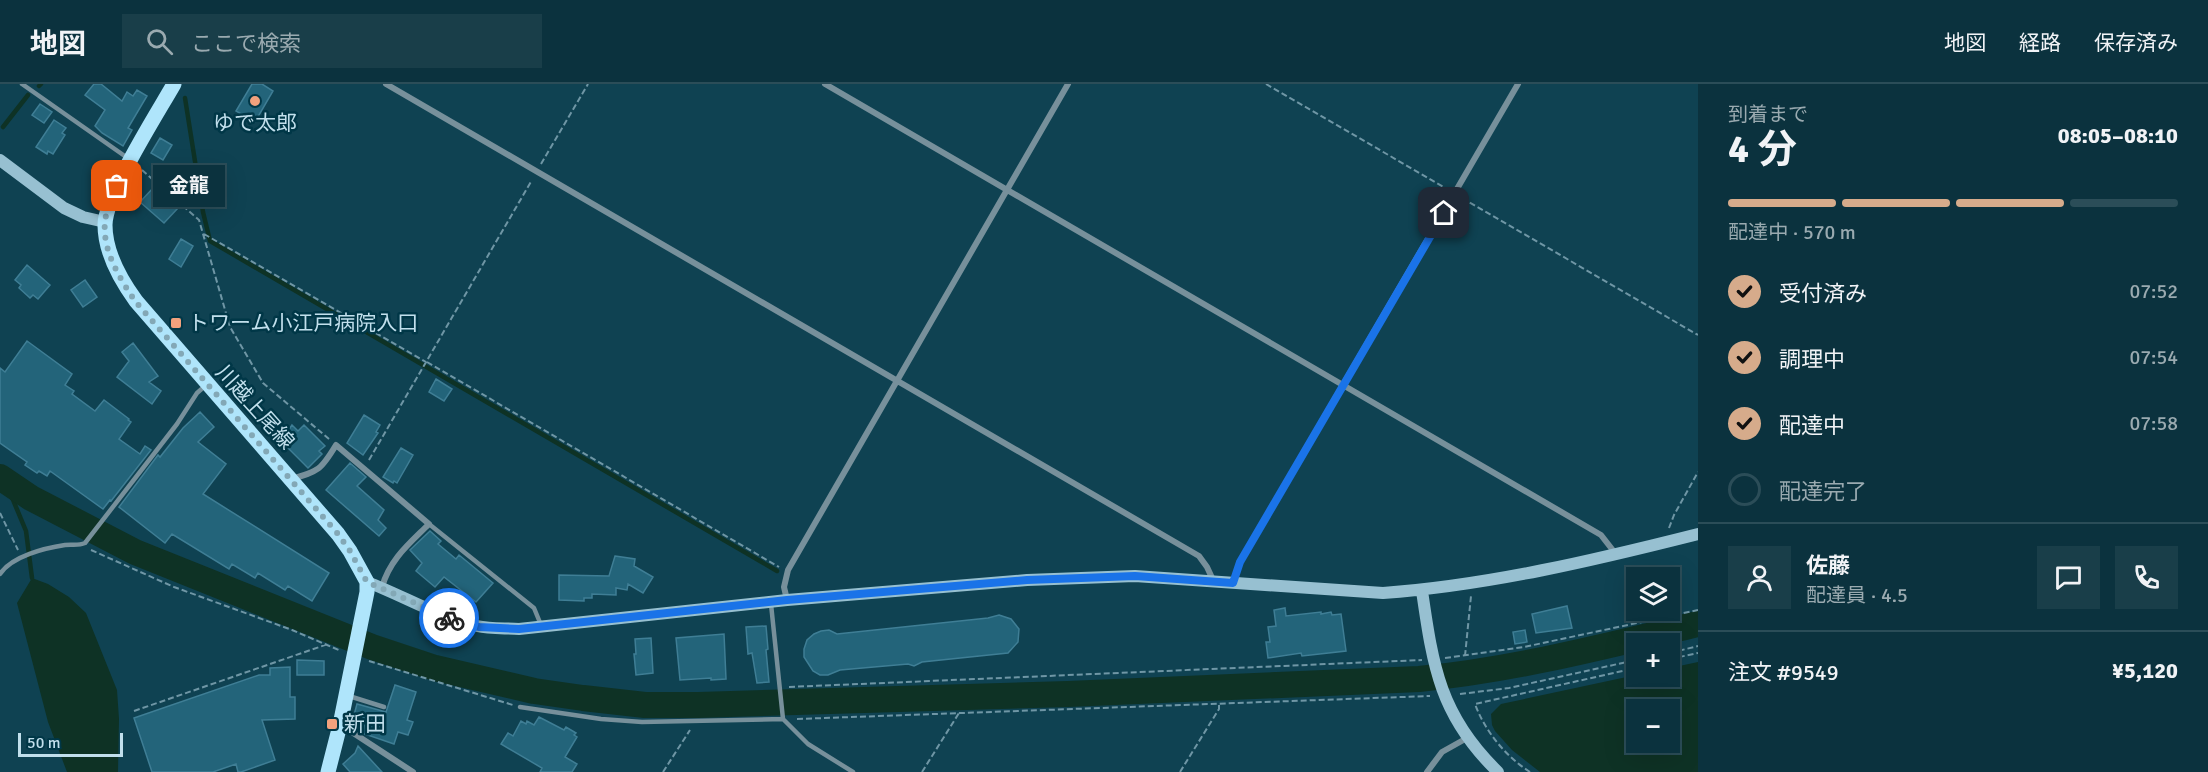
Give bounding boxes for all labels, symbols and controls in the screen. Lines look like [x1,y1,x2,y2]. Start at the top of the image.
search box [122,14,542,68]
icon: search [143,25,176,58]
text: 地図 [30,27,86,61]
text: ここで検索 [191,30,301,57]
text: 地図 [1944,30,1986,56]
text: 経路 [2019,30,2061,56]
text: 保存済み [2094,30,2178,56]
marker: ゆで太郎 [248,94,262,108]
text: 到着まで [1728,102,1808,127]
place label: ゆで太郎 [213,110,297,136]
text: 08:05–08:10 [2058,122,2178,149]
text: 4 分 [1728,125,1797,173]
pin [91,160,142,211]
callout: 金龍 [153,165,225,207]
icon: bag [100,169,133,202]
text: 金龍 [169,173,209,198]
pin [1418,187,1469,238]
icon: home [1427,196,1460,229]
text: 配達中 · 570 m [1728,220,1856,245]
icon: check [1728,275,1761,308]
text: 07:52 [2129,279,2178,304]
text: 受付済み [1779,280,1867,307]
place label: トワーム小江戸病院入口 [188,310,418,336]
marker: トワーム小江戸病院入口 [169,316,183,330]
icon: check [1728,341,1761,374]
text: 07:54 [2129,345,2178,370]
text: 調理中 [1779,346,1845,373]
street label: 川越上尾線 [210,359,300,455]
icon: check [1728,407,1761,440]
text: 07:58 [2129,411,2178,436]
text: 配達中 [1779,412,1845,439]
text: 配達完了 [1779,478,1867,505]
button: person [1728,546,1791,609]
button: chat [2037,546,2100,609]
button: phone [2115,546,2178,609]
text: 佐藤 [1806,552,1850,579]
map controls [1626,567,1680,753]
button: layers [1626,567,1680,621]
text: 配達員 · 4.5 [1806,583,1908,608]
courier [419,588,479,648]
icon: bike [433,602,466,635]
button: + [1626,633,1680,687]
text: ¥5,120 [2112,657,2178,684]
text: 注文 #9549 [1728,659,1839,686]
button: − [1626,699,1680,753]
place label: 新田 [344,711,386,737]
marker: 新田 [325,717,339,731]
scale bar [18,730,123,758]
text: 50 m [27,733,61,753]

